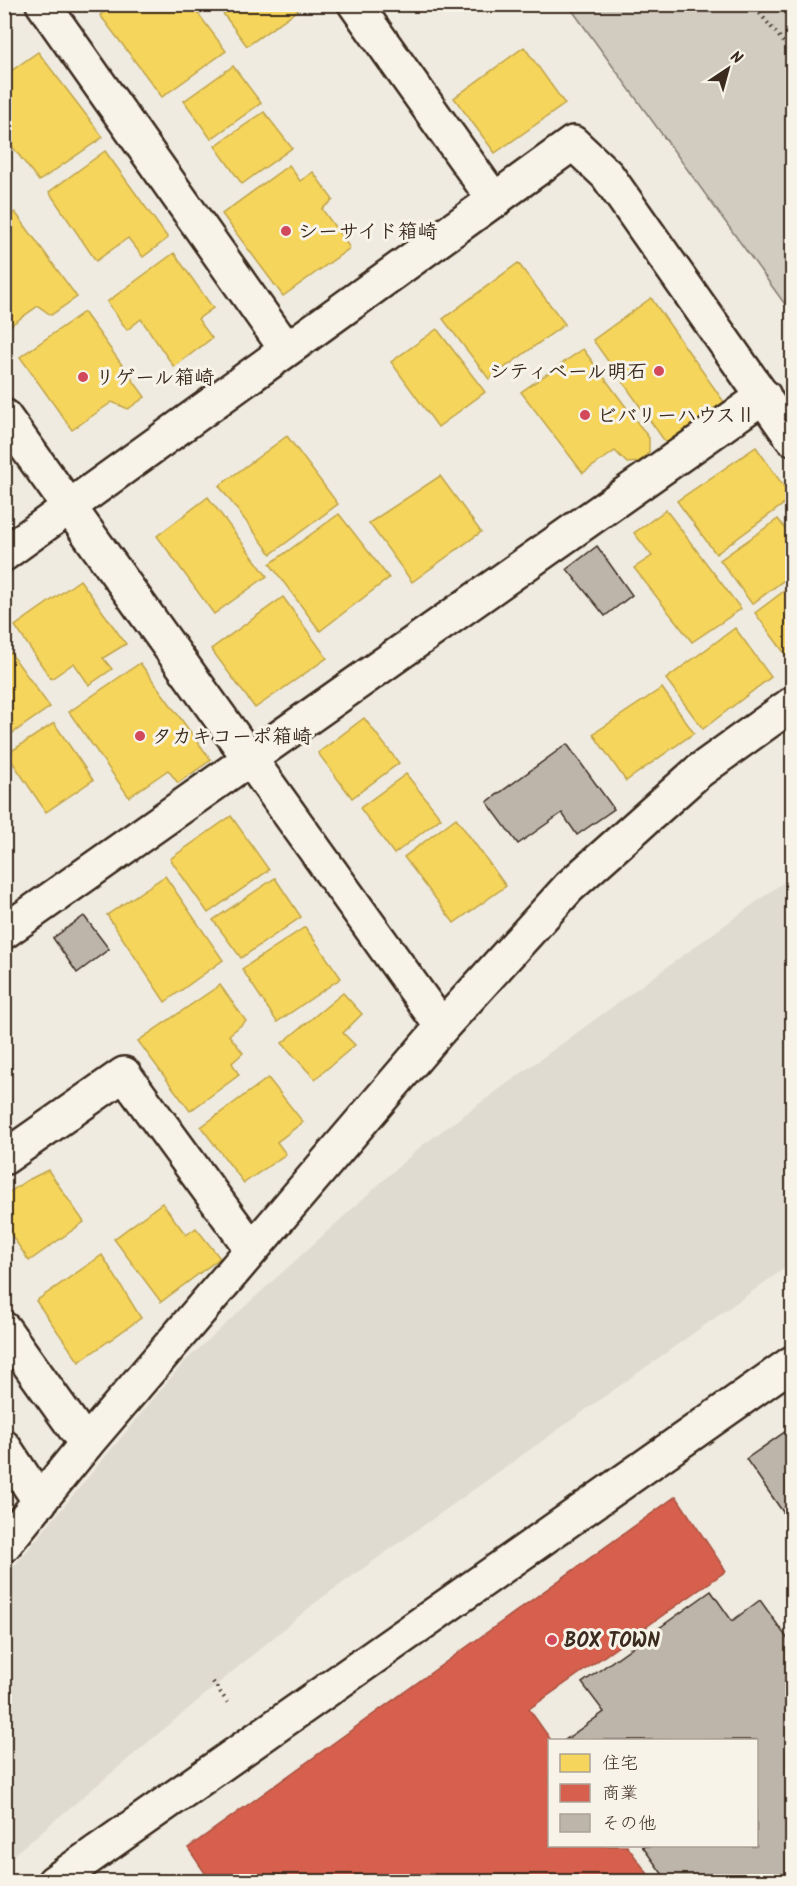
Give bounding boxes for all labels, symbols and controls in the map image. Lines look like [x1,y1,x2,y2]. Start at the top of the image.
north arrow [698,39,758,99]
text: N [724,45,747,71]
place label: シーサイド箱崎 [298,217,438,249]
marker: シーサイド箱崎 [279,224,293,238]
place label: シティベール明石 [489,357,647,389]
place label: リゲール箱崎 [95,363,214,395]
marker: シティベール明石 [652,364,666,378]
marker: リゲール箱崎 [76,370,90,384]
place label: ビバリーハウスⅡ [597,401,756,433]
marker: ビバリーハウスⅡ [578,408,592,422]
place label: タカキコーポ箱崎 [152,722,312,754]
marker: タカキコーポ箱崎 [133,729,147,743]
place label: BOX TOWN [564,1626,660,1658]
marker: BOX TOWN [545,1633,559,1647]
legend [548,1739,758,1847]
text: 住宅 [602,1750,638,1779]
text: 商業 [602,1780,638,1809]
text: その他 [602,1810,656,1839]

